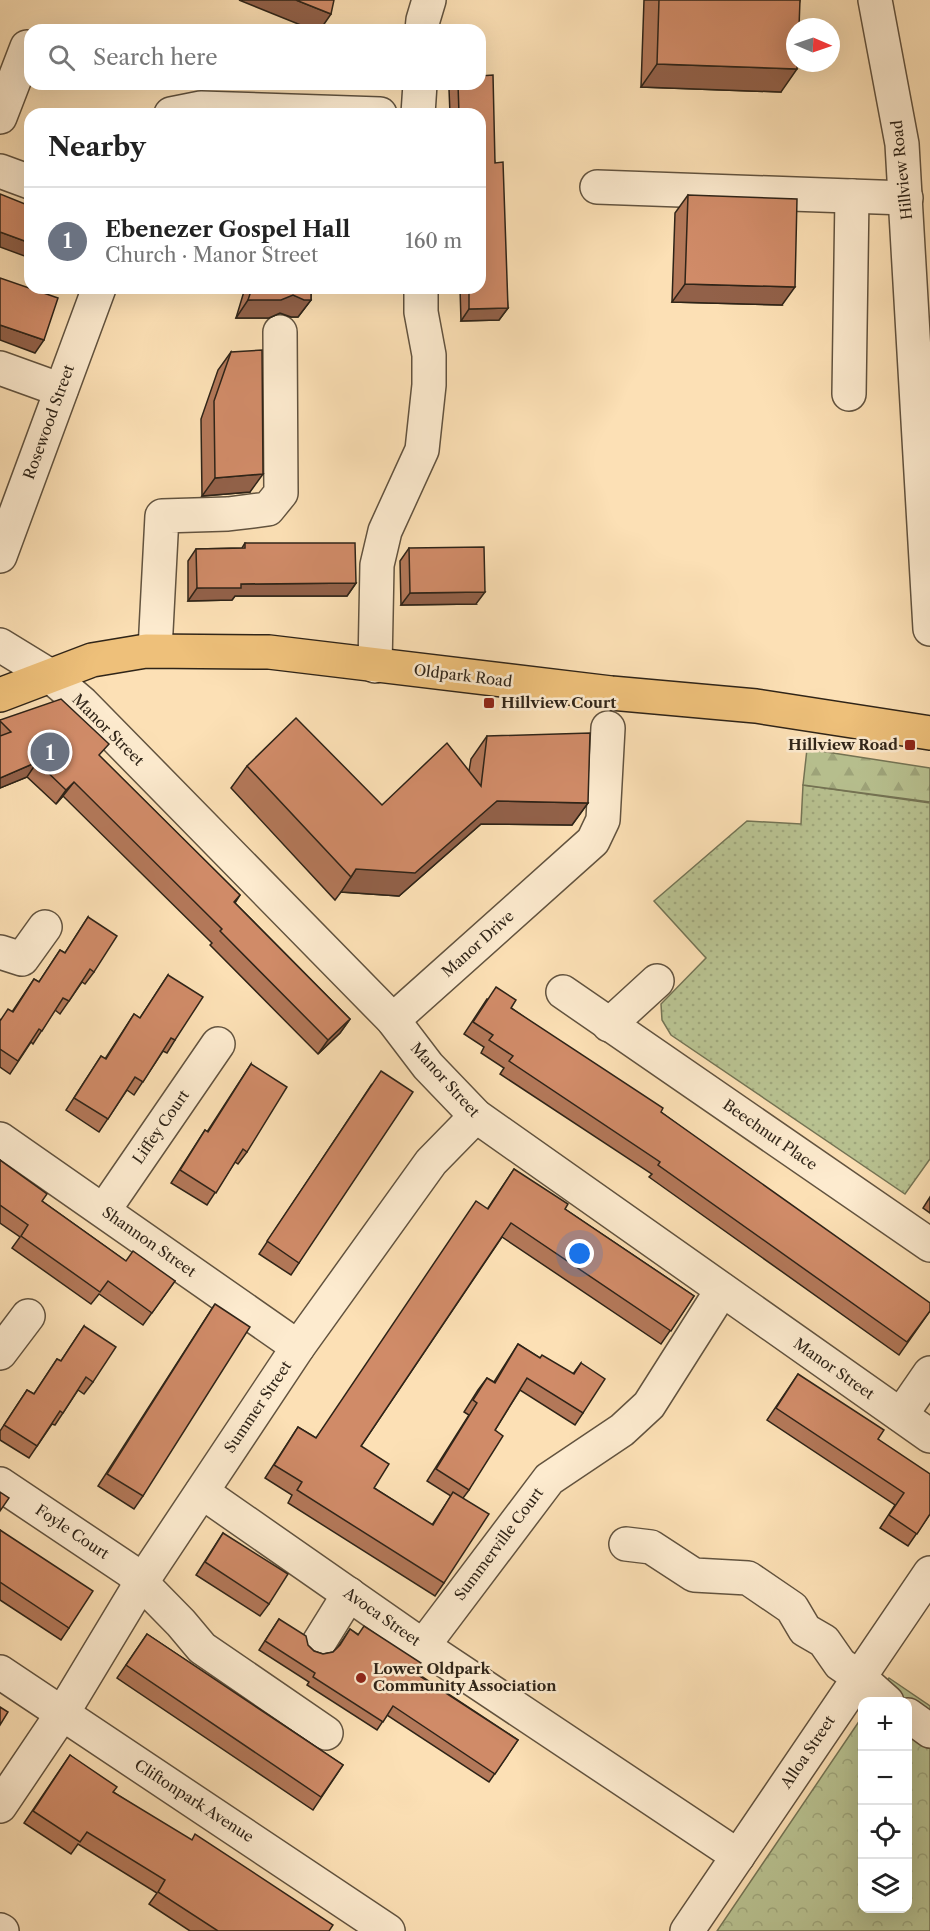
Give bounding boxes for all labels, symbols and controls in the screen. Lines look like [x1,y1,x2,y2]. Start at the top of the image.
north arrow [786,18,840,72]
search box [24,24,486,90]
icon: search [45,41,78,74]
text: Search here [93,44,218,71]
street label: Hillview Road [887,119,916,221]
text: Nearby [48,131,146,163]
text: Ebenezer Gospel Hall [105,216,350,243]
text: 1 [63,229,72,253]
text: 160 m [405,229,462,253]
text: Church · Manor Street [105,243,318,267]
street label: Rosewood Street [19,361,78,482]
street label: Oldpark Road [413,660,513,691]
street label: Manor Street [68,690,149,770]
place label: Hillview Court [501,693,616,712]
marker: Hillview Court [482,696,496,710]
pin: 1 [31,730,70,774]
place label: Hillview Road [788,735,898,754]
marker: Hillview Road [903,738,917,752]
street label: Manor Drive [438,906,518,981]
street label: Manor Street [407,1038,484,1121]
street label: Liffey Court [128,1085,193,1167]
street label: Beechnut Place [719,1095,821,1174]
street label: Shannon Street [99,1202,200,1281]
your location [565,1239,594,1268]
street label: Manor Street [790,1334,879,1404]
street label: Summer Street [220,1356,296,1456]
street label: Summerville Court [450,1483,548,1604]
street label: Foyle Court [32,1500,113,1564]
street label: Avoca Street [339,1583,425,1650]
place label: Lower Oldpark Community Association [373,1659,557,1695]
marker: Lower Oldpark Community Association [354,1671,368,1685]
map controls [858,1697,912,1913]
button: + [858,1697,912,1751]
street label: Alloa Street [776,1711,839,1792]
button: − [858,1751,912,1805]
street label: Cliftonpark Avenue [131,1755,257,1846]
button: locate [858,1805,912,1859]
button: layers [858,1859,912,1913]

